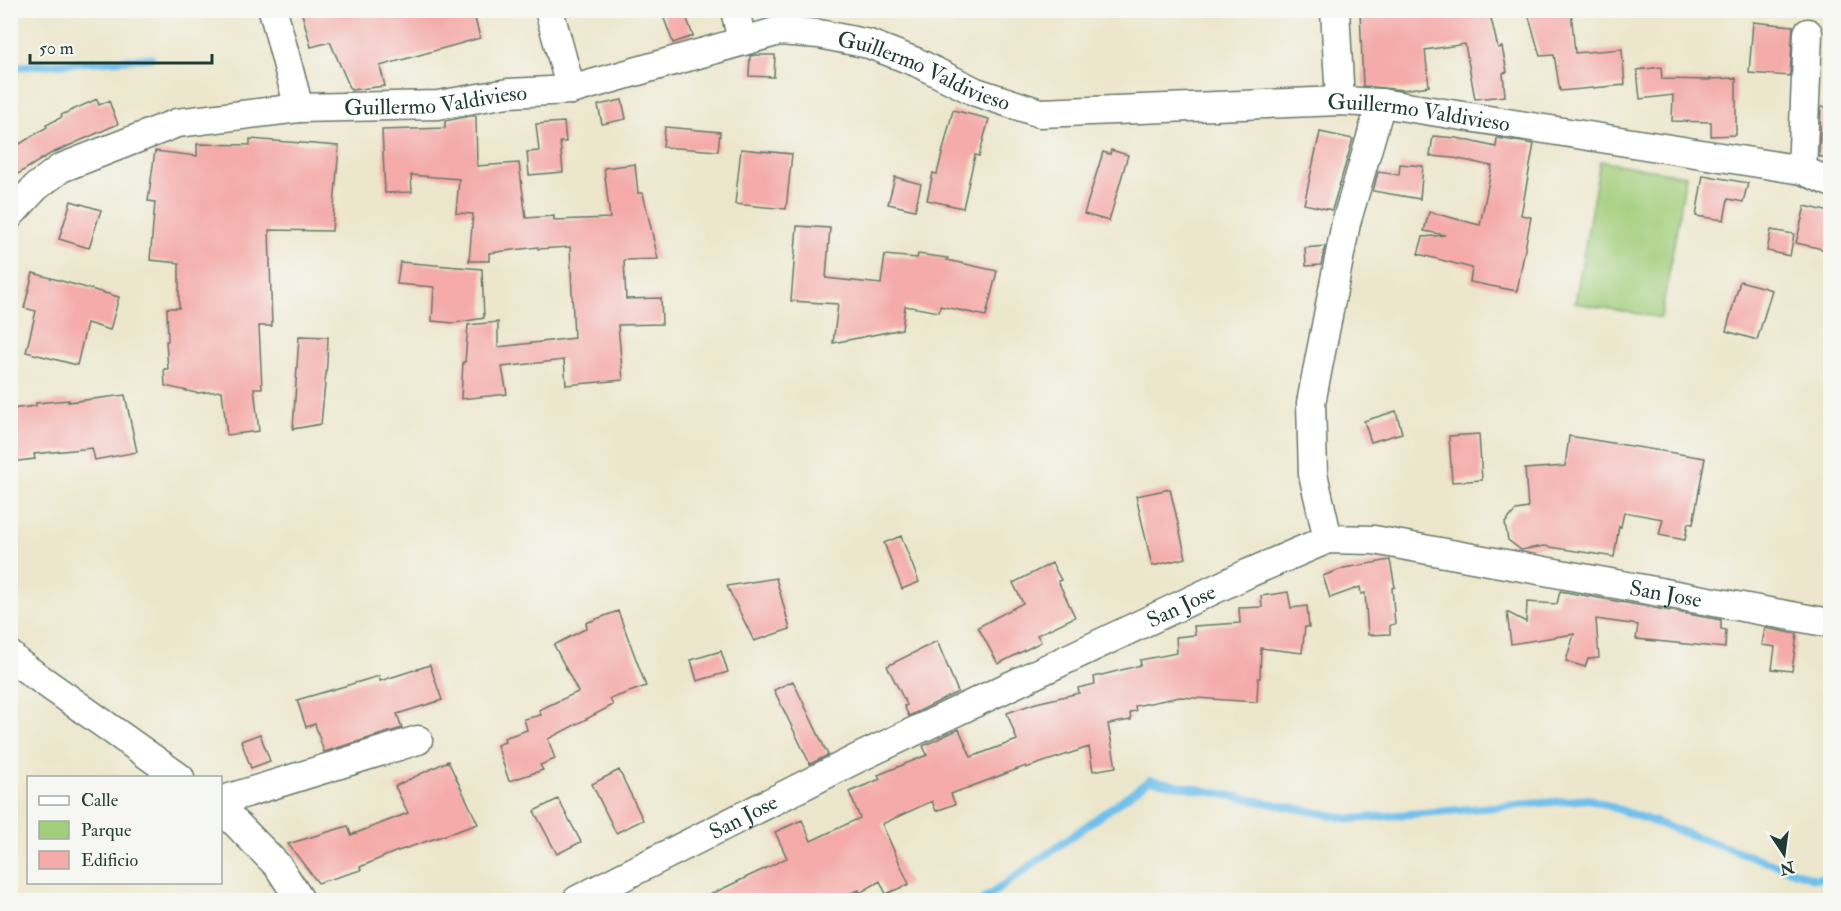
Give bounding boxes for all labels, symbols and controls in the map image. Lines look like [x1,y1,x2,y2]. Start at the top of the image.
street label: Guillermo Valdivieso [835,25,1014,117]
scale bar [30,27,212,65]
text: 50 m [39,37,74,60]
street label: Guillermo Valdivieso [344,79,528,122]
street label: Guillermo Valdivieso [1327,88,1512,138]
street label: San Jose [1627,574,1704,614]
street label: San Jose [1142,578,1220,634]
legend [27,776,222,884]
street label: San Jose [705,788,782,846]
text: Calle [81,789,119,812]
text: Parque [81,819,132,842]
north arrow [1754,824,1814,884]
text: Edificio [81,849,138,872]
text: N [1777,856,1797,879]

